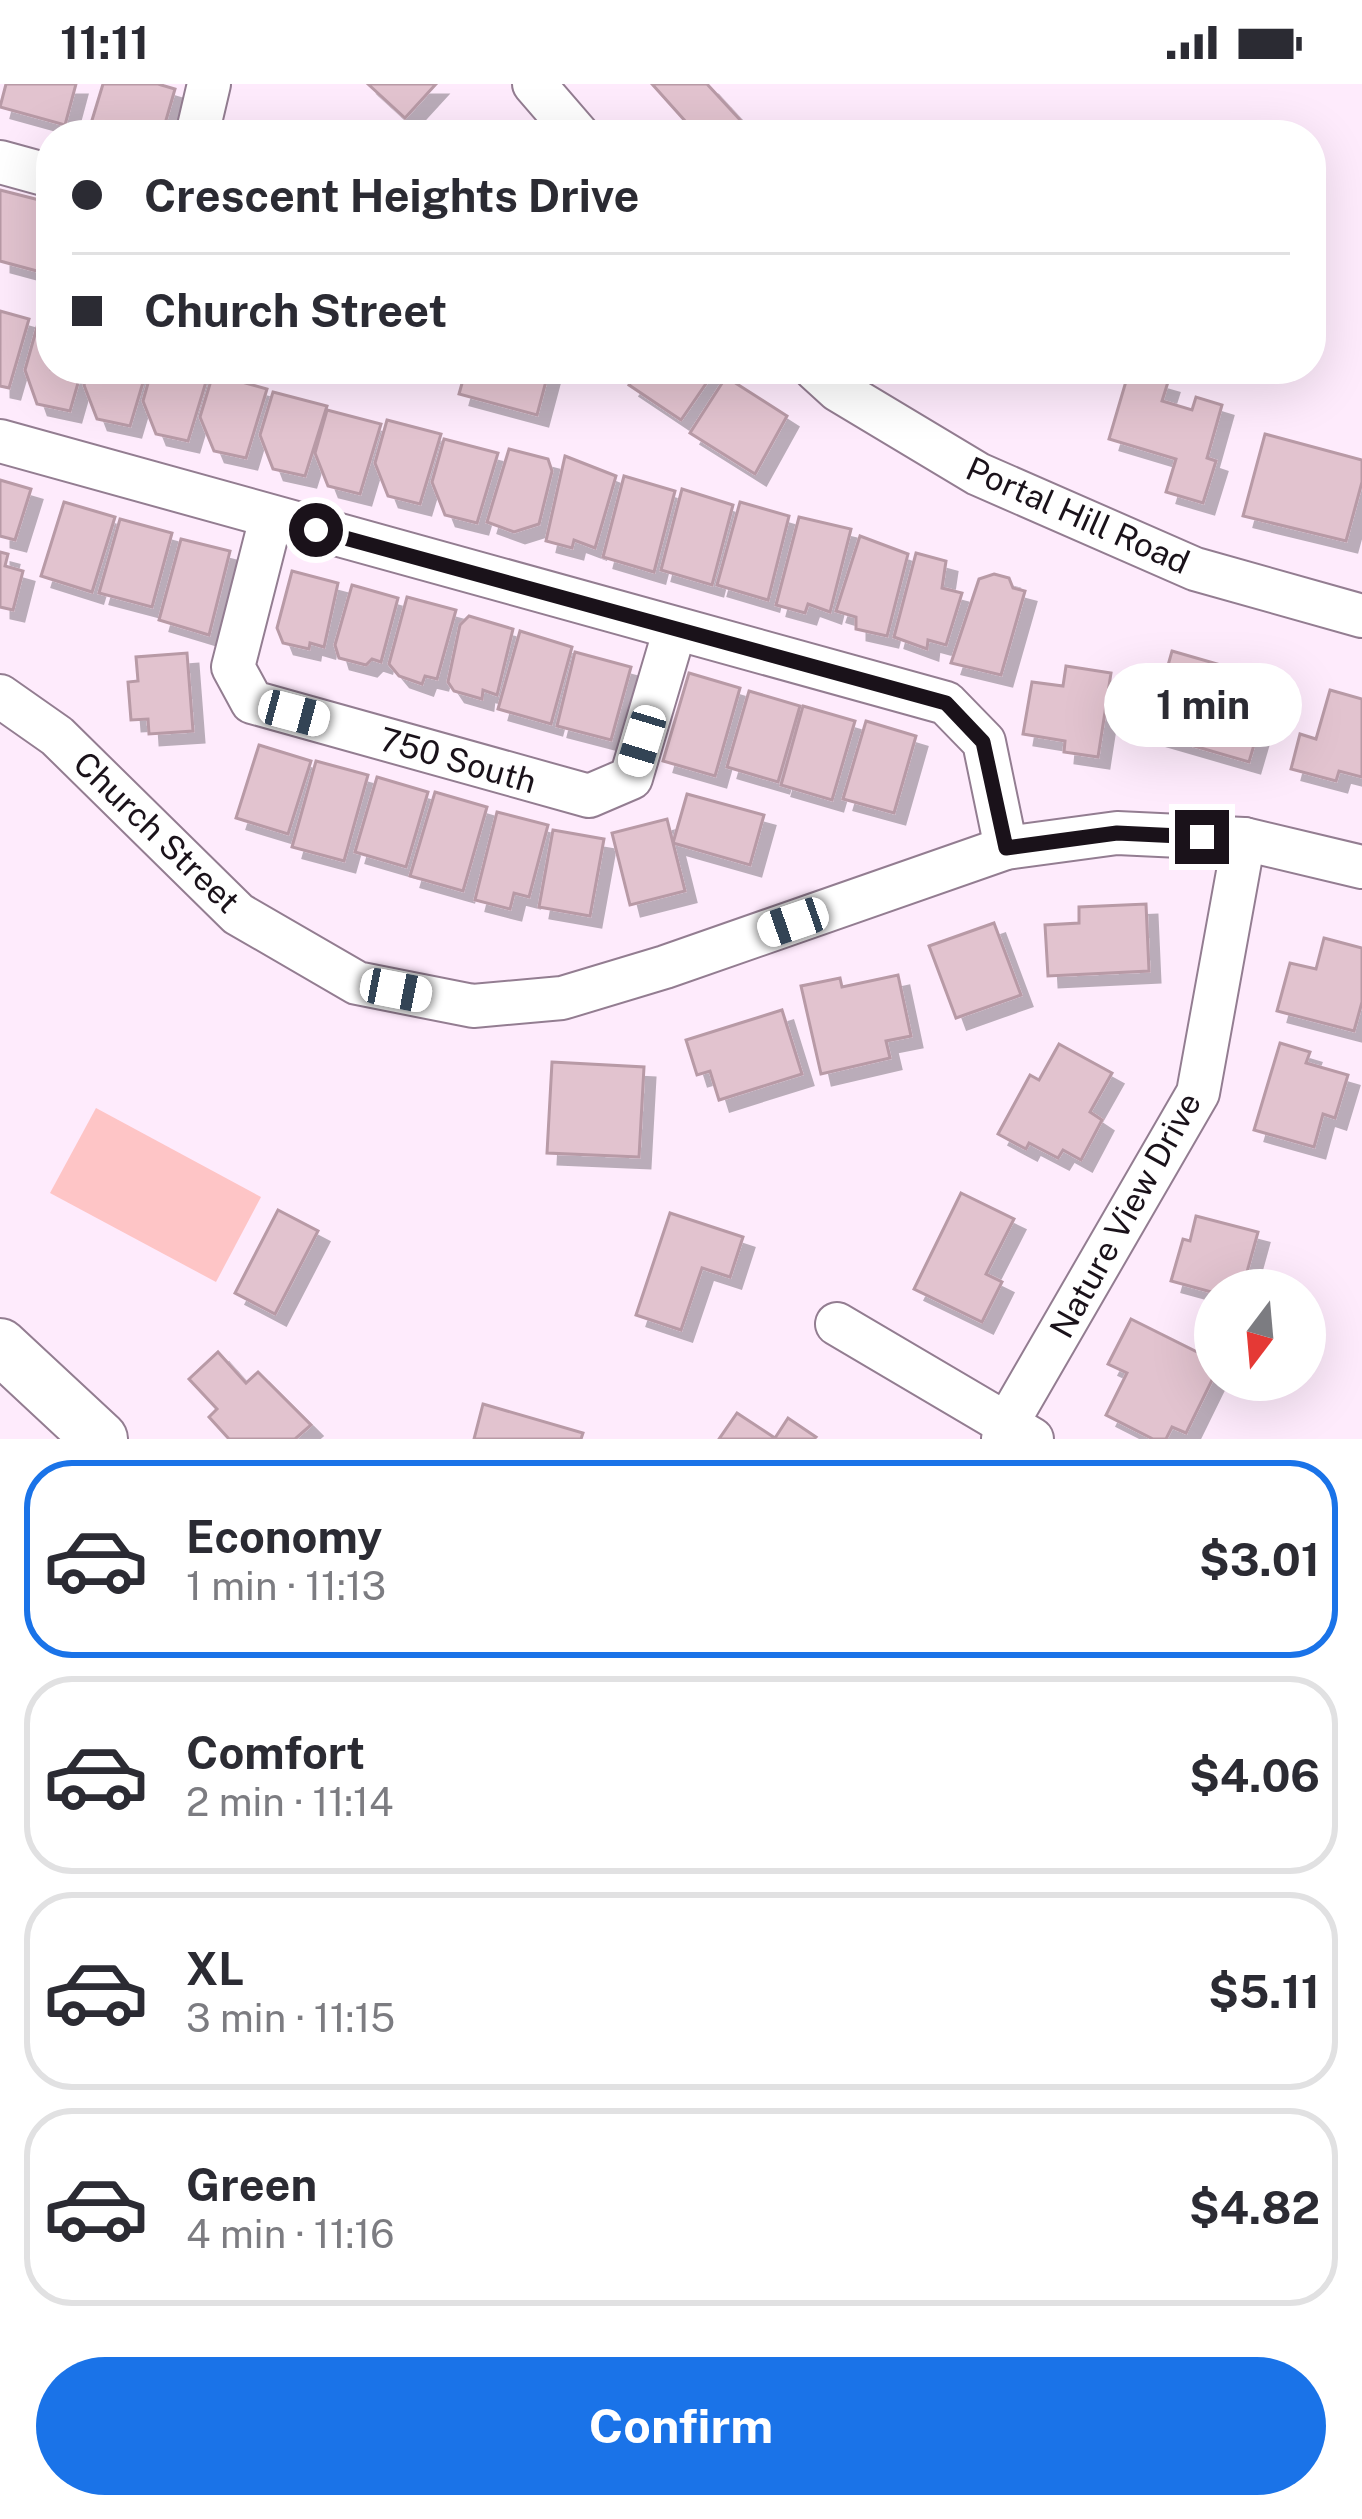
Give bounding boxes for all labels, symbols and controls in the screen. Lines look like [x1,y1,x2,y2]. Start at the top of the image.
text: 11:11 [60,16,149,69]
text: Crescent Heights Drive [144,169,639,222]
text: Church Street [144,284,447,337]
street label: Portal Hill Road [961,449,1195,581]
route start [289,503,343,557]
callout: 1 min [1103,663,1301,747]
text: 1 min [1156,682,1250,728]
car [255,686,333,740]
car [614,701,670,781]
street label: 750 South [375,720,541,800]
street label: Church Street [67,744,247,920]
route end [1175,810,1229,864]
car [753,893,833,951]
car [357,965,435,1015]
street label: Nature View Drive [1042,1086,1208,1344]
north arrow [1194,1269,1326,1401]
map controls [1194,1269,1326,1401]
icon: car [42,1505,150,1613]
text: Economy [186,1510,382,1563]
text: $3.01 [1199,1533,1320,1586]
text: 1 min · 11:13 [186,1563,386,1609]
icon: car [42,1721,150,1829]
text: Comfort [186,1726,365,1779]
text: $4.06 [1189,1749,1320,1802]
text: 2 min · 11:14 [186,1779,393,1825]
icon: car [42,1937,150,2045]
text: XL [186,1942,244,1995]
text: $5.11 [1208,1965,1320,2018]
text: 3 min · 11:15 [186,1995,395,2041]
icon: car [42,2153,150,2261]
text: Green [186,2158,317,2211]
text: $4.82 [1189,2181,1320,2234]
text: 4 min · 11:16 [186,2211,394,2257]
button: Confirm [36,2357,1326,2495]

